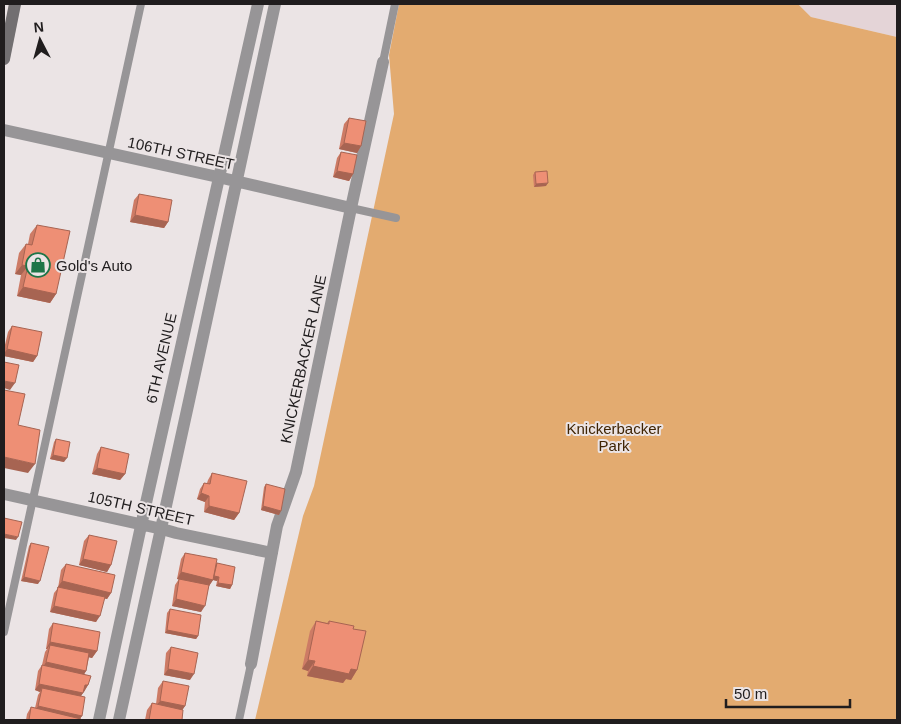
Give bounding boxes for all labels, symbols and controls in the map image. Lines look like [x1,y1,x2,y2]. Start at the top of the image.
north arrow [15,15,65,65]
text: N [33,19,45,36]
street label: 106TH STREET [126,133,236,173]
shop icon: Gold's Auto [25,252,51,278]
place label: Gold's Auto [56,257,132,274]
street label: KNICKERBACKER LANE [277,273,329,445]
street label: 6TH AVENUE [142,311,180,405]
park label: Knickerbacker Park [566,420,662,454]
street label: 105TH STREET [86,488,196,528]
scale bar [726,676,850,708]
text: 50 m [734,685,767,702]

